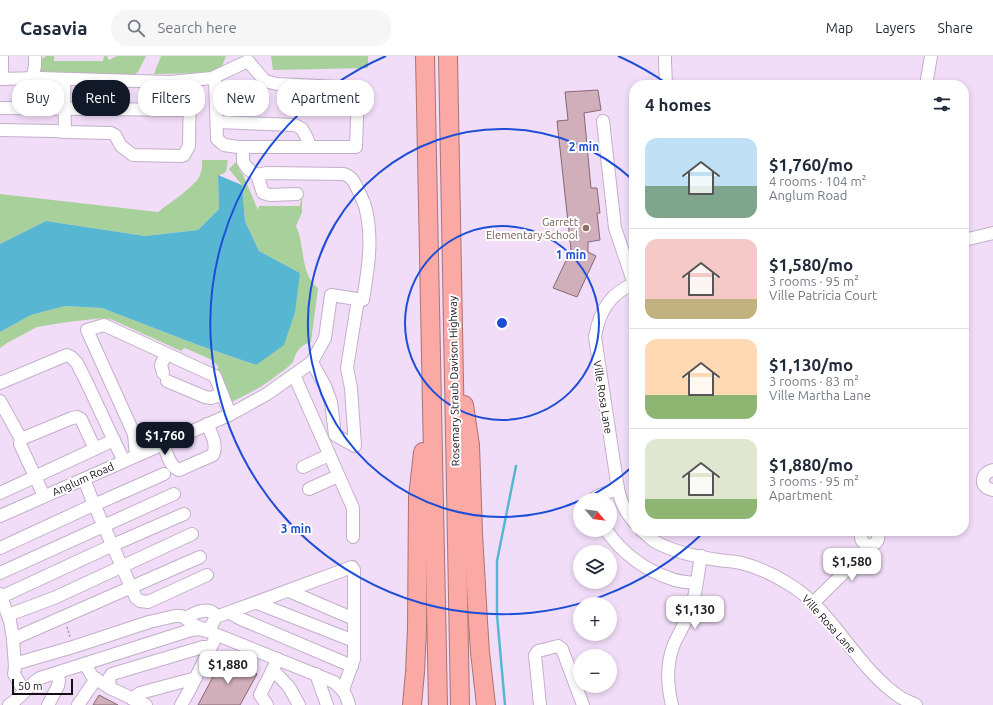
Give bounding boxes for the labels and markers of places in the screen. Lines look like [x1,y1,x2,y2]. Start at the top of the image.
place label: Garrett Elementary School [486,216,579,241]
marker: Garrett Elementary School [581,223,591,233]
centre of rings [495,316,509,330]
pin: $1,760 [132,422,198,456]
pin: $1,580 [819,548,885,582]
pin: $1,130 [662,596,728,630]
pin: $1,880 [195,651,261,685]

